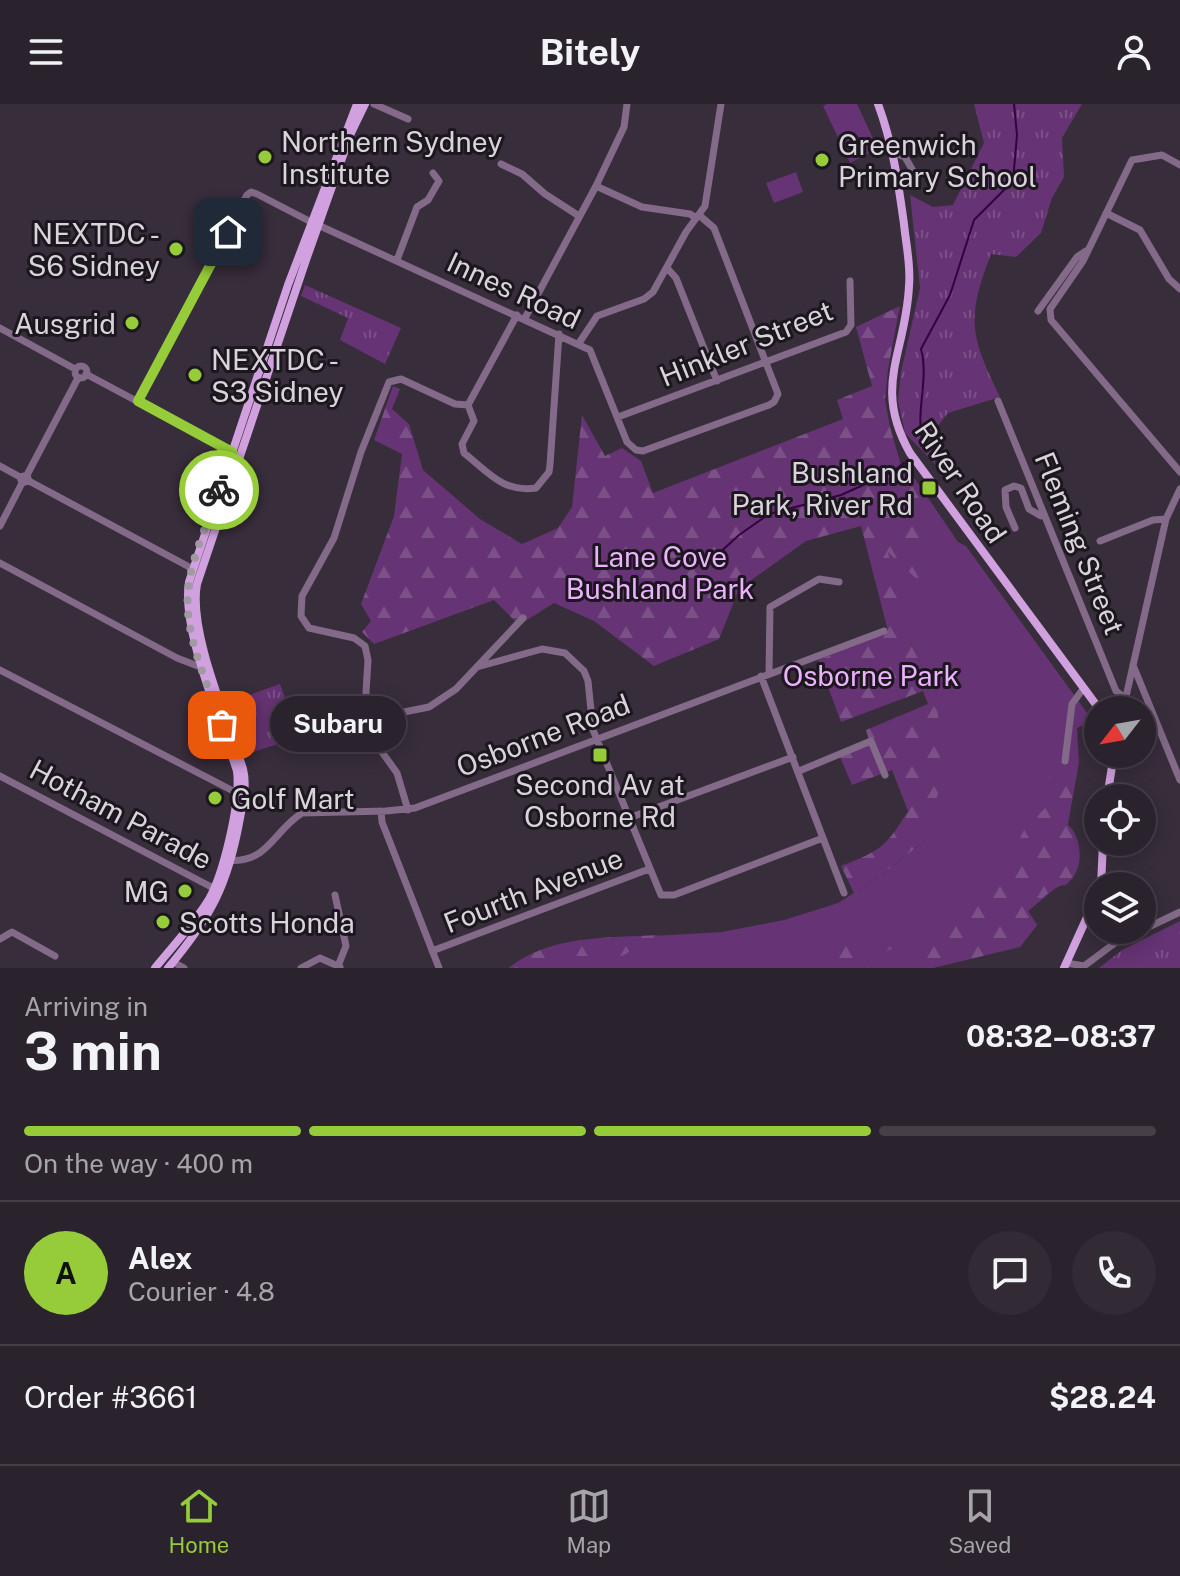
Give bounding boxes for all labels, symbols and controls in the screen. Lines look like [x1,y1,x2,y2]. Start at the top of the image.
icon: menu [24,30,68,74]
icon: person [1112,30,1156,74]
text: Bitely [540,31,640,73]
place label: Northern Sydney Institute [281,125,502,190]
place label: Greenwich Primary School [838,128,1037,193]
marker: Northern Sydney Institute [256,148,274,166]
marker: Greenwich Primary School [813,151,831,169]
pin [194,198,262,266]
icon: home [206,210,250,254]
place label: NEXTDC - S6 Sidney [28,217,160,282]
marker: NEXTDC - S6 Sidney [167,240,185,258]
street label: Innes Road [442,245,586,335]
street label: Hinkler Street [655,293,837,393]
place label: Ausgrid [14,307,116,340]
marker: Ausgrid [123,314,141,332]
place label: NEXTDC - S3 Sidney [211,343,344,408]
marker: NEXTDC - S3 Sidney [186,366,204,384]
street label: River Road [908,415,1014,549]
street label: Fleming Street [1028,447,1132,639]
courier [179,450,259,530]
place label: Bushland Park, River Rd [732,456,913,521]
icon: bike [197,468,241,512]
marker: Bushland Park, River Rd [920,479,938,497]
park label: Lane Cove Bushland Park [566,540,754,605]
park label: Osborne Park [783,659,959,692]
street label: Osborne Road [452,687,634,783]
pin [188,691,256,759]
north arrow [1084,696,1156,768]
map controls [1084,696,1156,944]
callout: Subaru [270,697,406,753]
icon: bag [200,703,244,747]
text: Subaru [293,708,383,739]
marker: Second Av at Osborne Rd [591,746,609,764]
street label: Hotham Parade [24,752,218,876]
place label: Second Av at Osborne Rd [515,768,685,833]
place label: Golf Mart [231,782,355,815]
button: locate [1084,784,1156,856]
marker: Golf Mart [206,789,224,807]
street label: Fourth Avenue [439,841,627,939]
button: layers [1084,872,1156,944]
place label: MG [124,875,169,908]
marker: MG [176,882,194,900]
place label: Scotts Honda [179,906,355,939]
marker: Scotts Honda [154,913,172,931]
text: Arriving in [24,991,148,1022]
text: 08:32–08:37 [966,1018,1156,1054]
text: 3 min [24,1021,162,1082]
text: On the way · 400 m [24,1148,253,1179]
button: chat [968,1231,1052,1315]
button: phone [1072,1231,1156,1315]
text: Alex [128,1240,192,1276]
text: A [55,1255,77,1291]
text: Courier · 4.8 [128,1276,275,1307]
text: Order #3661 [24,1379,197,1415]
text: $28.24 [1049,1379,1156,1415]
tab: Home [169,1484,229,1558]
tab: Map [566,1484,611,1558]
tab: Saved [948,1484,1011,1558]

